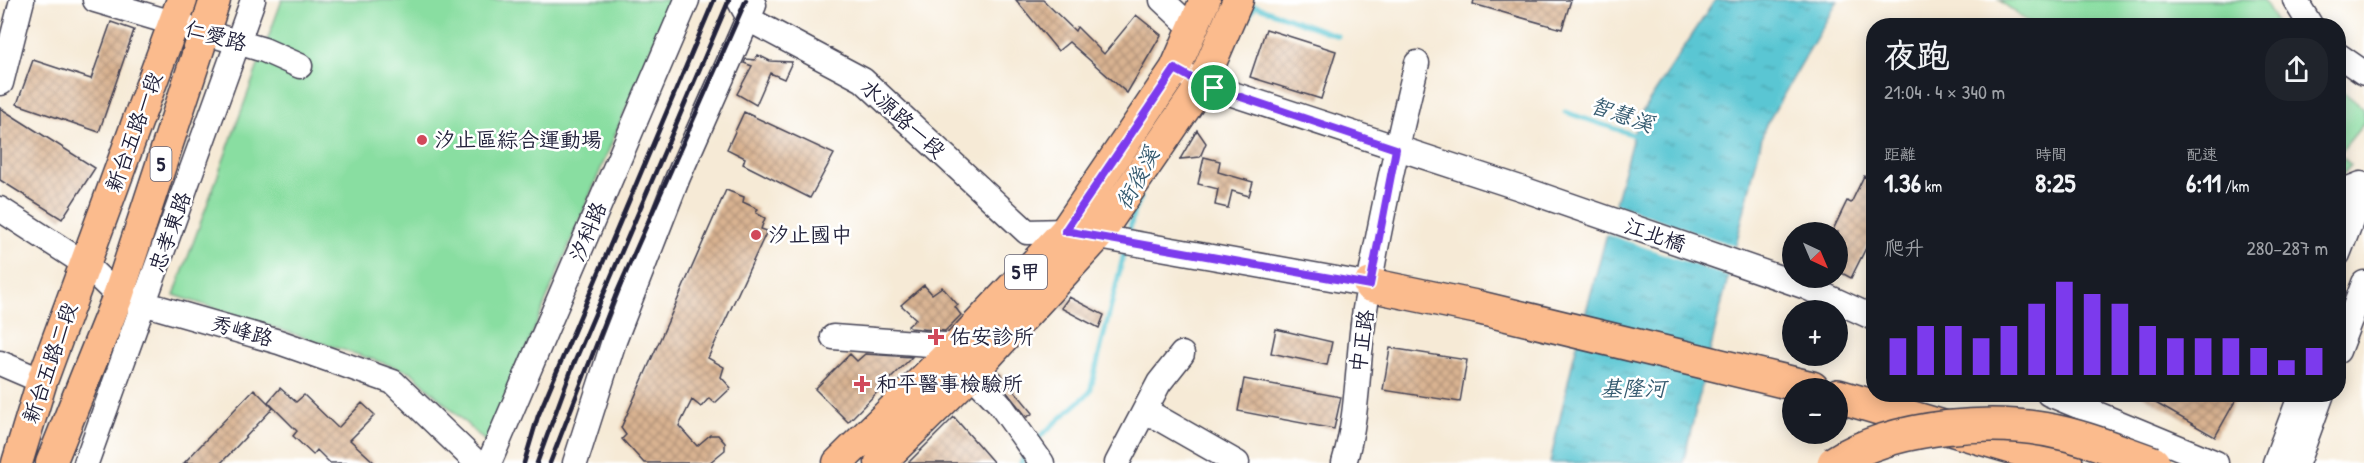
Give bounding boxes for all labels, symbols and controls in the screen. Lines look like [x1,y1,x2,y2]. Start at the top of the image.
street label: 仁愛路 [182,13,250,58]
text: 夜跑 [1884,33,1950,77]
button: share [2265,38,2328,101]
pin [1188,62,1239,113]
street label: 新台五路一段 [98,68,169,196]
icon: arrive [1197,71,1230,104]
street label: 水源路一段 [855,73,952,165]
text: 21:04 · 4 × 340 m [1884,78,2005,105]
water label: 智慧溪 [1586,89,1659,139]
place label: 汐止區綜合運動場 [434,125,602,154]
marker: 汐止區綜合運動場 [415,133,429,147]
water label: 街後溪 [1108,141,1166,214]
text: 距離 [1884,143,1916,165]
text: 時間 [2035,143,2067,165]
text: 配速 [2186,143,2218,165]
road number: 5 [150,147,172,181]
text: 1.36 [1884,165,1921,200]
text: 8:25 [2035,165,2075,200]
text: 6:11 [2186,165,2221,200]
text: km [1921,175,1942,197]
text: /km [2221,175,2249,197]
street label: 忠孝東路 [142,187,198,276]
street label: 汐科路 [562,197,613,266]
street label: 江北橋 [1621,211,1690,258]
place label: 汐止國中 [768,220,852,249]
north arrow [1782,222,1848,288]
map controls [1782,222,1848,444]
marker: 汐止國中 [749,228,763,242]
text: 爬升 [1884,234,1924,261]
text: 280–287 m [2247,234,2328,261]
road number: 5甲 [1005,255,1047,289]
street label: 新台五路二段 [15,299,84,427]
button: + [1782,300,1848,366]
street label: 秀峰路 [208,308,276,353]
street label: 中正路 [1343,308,1380,374]
place label: 佑安診所 [950,322,1034,351]
marker: 佑安診所 [927,328,945,346]
place label: 和平醫事檢驗所 [876,369,1023,398]
water label: 基隆河 [1600,373,1669,403]
marker: 和平醫事檢驗所 [853,375,871,393]
button: − [1782,378,1848,444]

